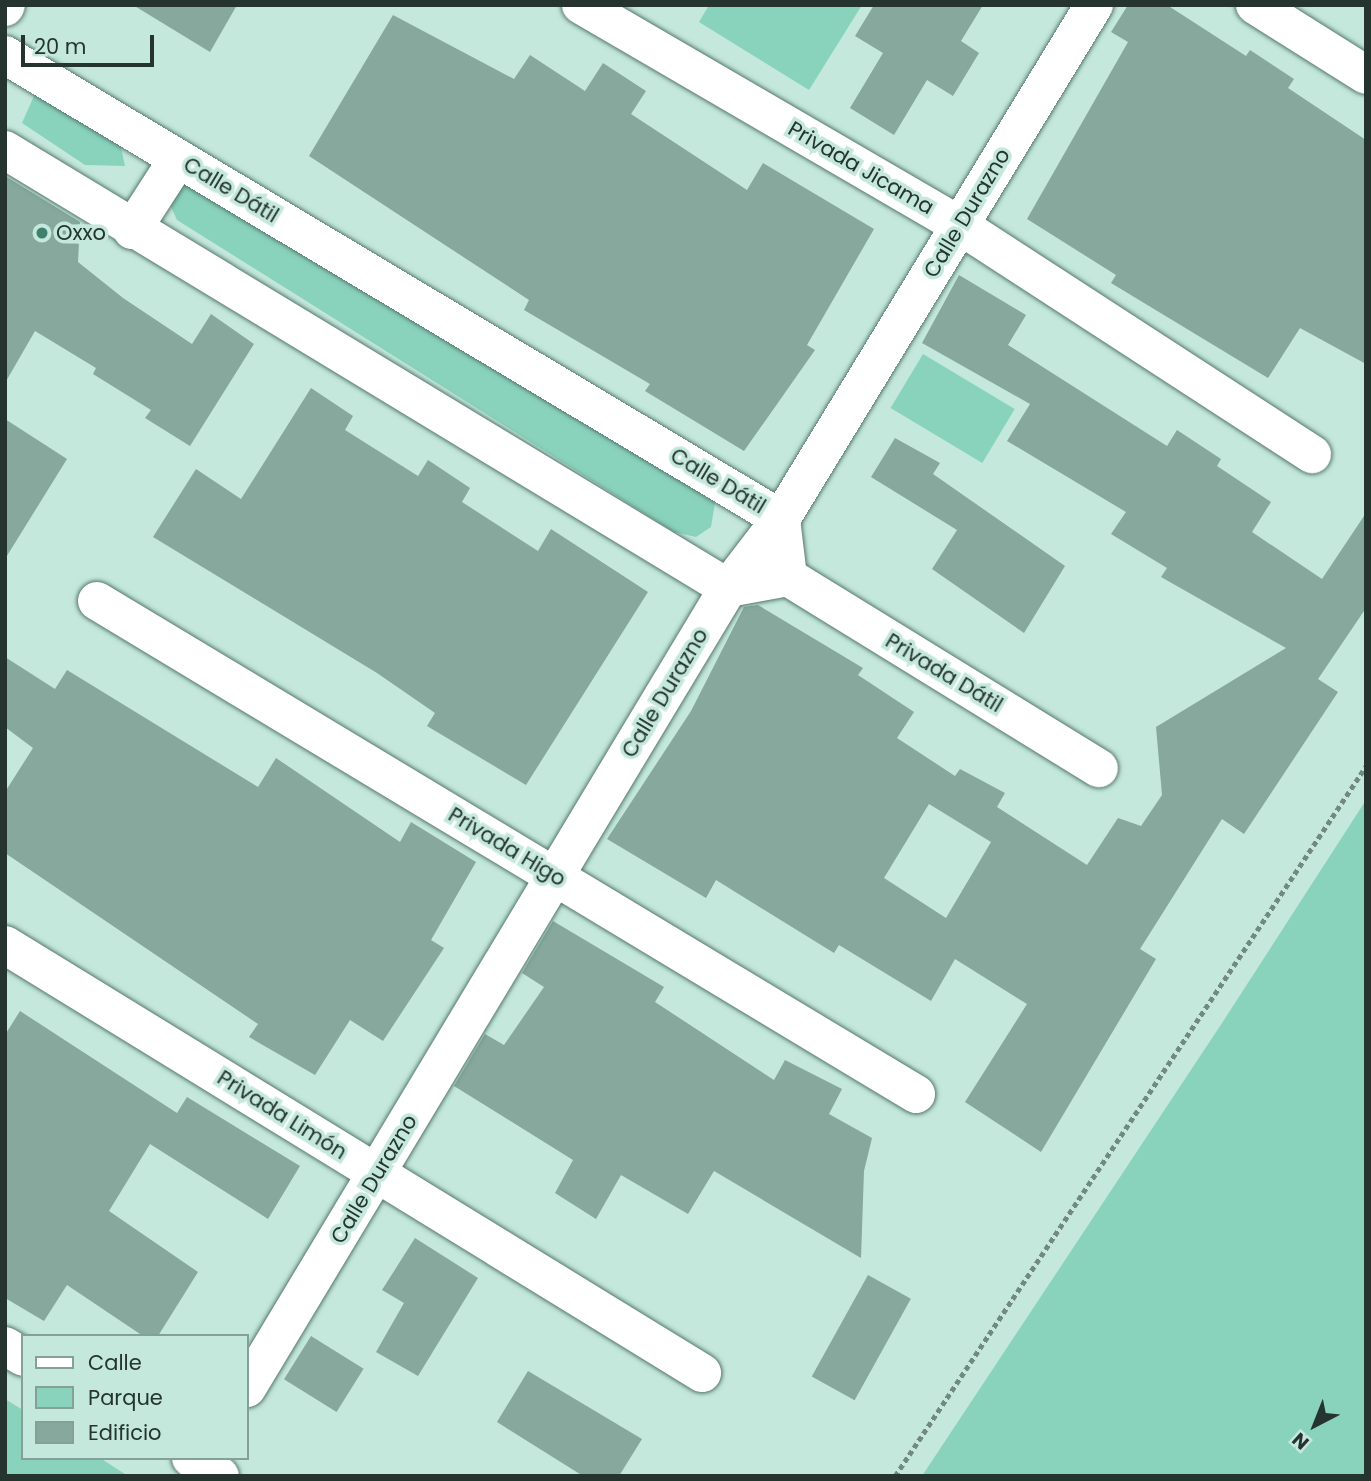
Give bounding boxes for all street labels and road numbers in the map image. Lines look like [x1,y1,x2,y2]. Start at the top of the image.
street label: Privada Jicama [784,116,938,220]
street label: Calle Durazno [919,144,1015,282]
street label: Calle Dátil [179,152,283,228]
street label: Calle Dátil [666,443,770,519]
street label: Calle Durazno [617,624,713,762]
street label: Privada Dátil [881,628,1007,718]
street label: Privada Higo [444,802,570,892]
street label: Privada Limón [213,1065,351,1165]
street label: Calle Durazno [326,1110,422,1248]

